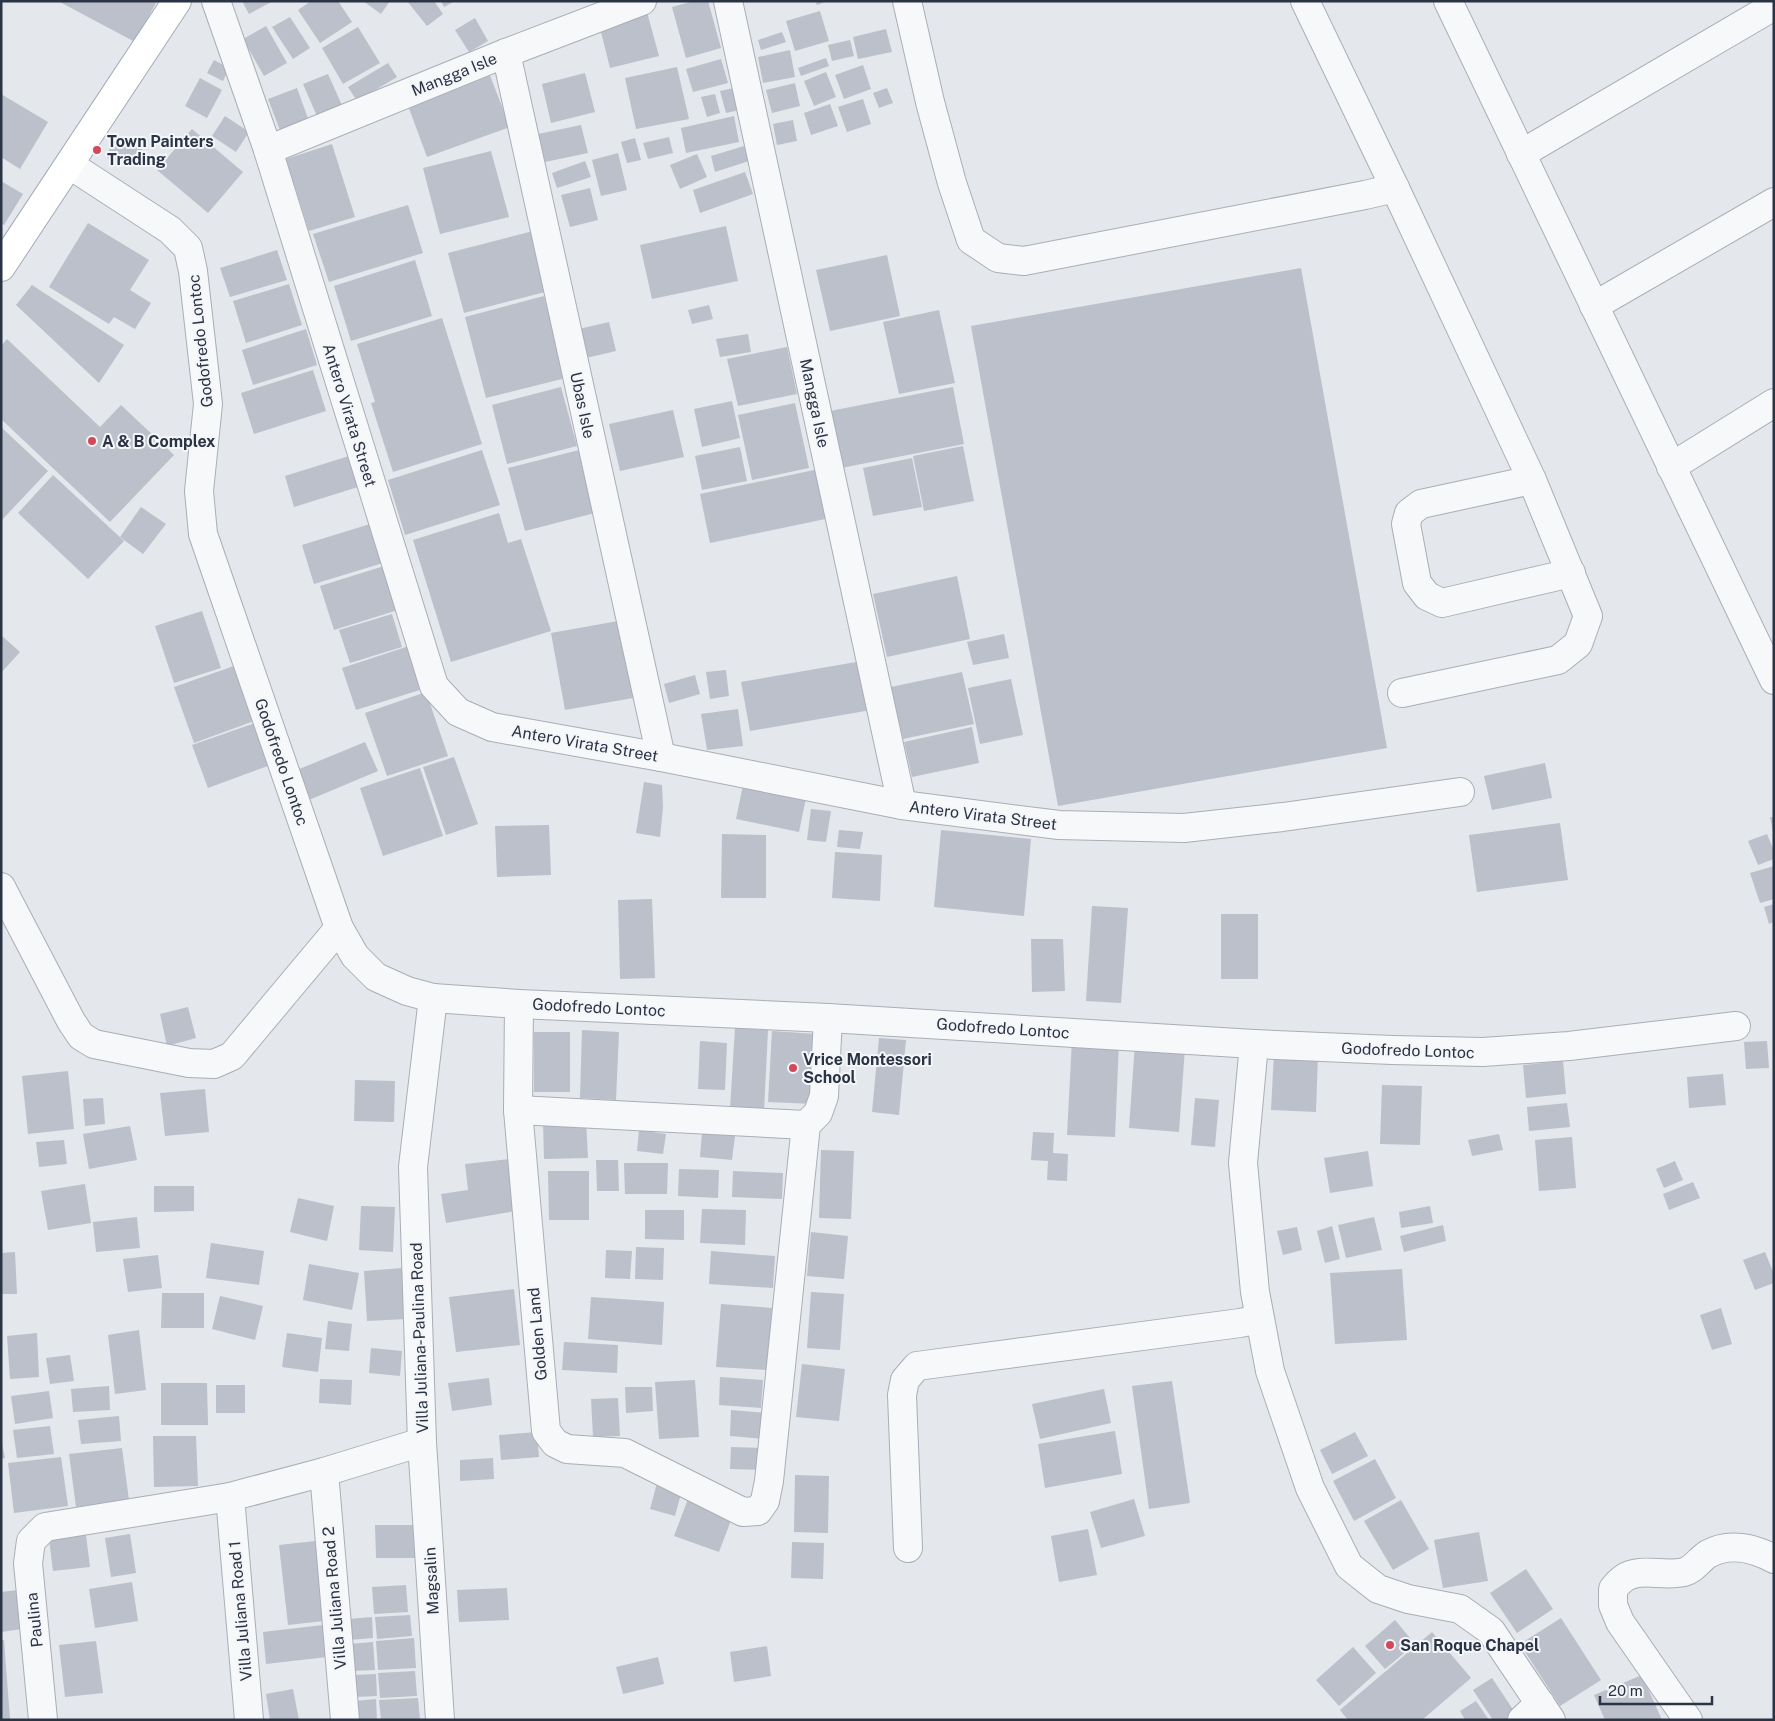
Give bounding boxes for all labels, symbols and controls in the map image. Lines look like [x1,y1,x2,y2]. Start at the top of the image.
street label: Mangga Isle [409,49,500,100]
place label: Town Painters Trading [107,132,214,169]
marker: Town Painters Trading [91,144,103,156]
street label: Godofredo Lontoc [184,274,217,408]
street label: Antero Virata Street [319,341,380,489]
street label: Mangga Isle [796,357,833,449]
street label: Ubas Isle [566,370,599,440]
place label: A & B Complex [102,432,216,451]
marker: A & B Complex [86,435,98,447]
street label: Godofredo Lontoc [251,696,312,828]
street label: Antero Virata Street [510,721,660,766]
street label: Antero Virata Street [908,797,1058,834]
street label: Godofredo Lontoc [532,995,666,1020]
street label: Godofredo Lontoc [936,1014,1070,1043]
street label: Godofredo Lontoc [1341,1039,1475,1062]
place label: Vrice Montessori School [803,1050,932,1087]
marker: Vrice Montessori School [787,1062,799,1074]
street label: Villa Juliana-Paulina Road [407,1242,432,1434]
street label: Golden Land [524,1287,551,1381]
street label: Villa Juliana Road 2 [319,1526,350,1670]
street label: Villa Juliana Road 1 [225,1540,256,1682]
street label: Magsalin [420,1547,443,1615]
street label: Paulina [22,1592,47,1648]
place label: San Roque Chapel [1400,1636,1539,1655]
marker: San Roque Chapel [1384,1639,1396,1651]
scale bar [1600,1674,1712,1706]
text: 20 m [1608,1682,1643,1699]

